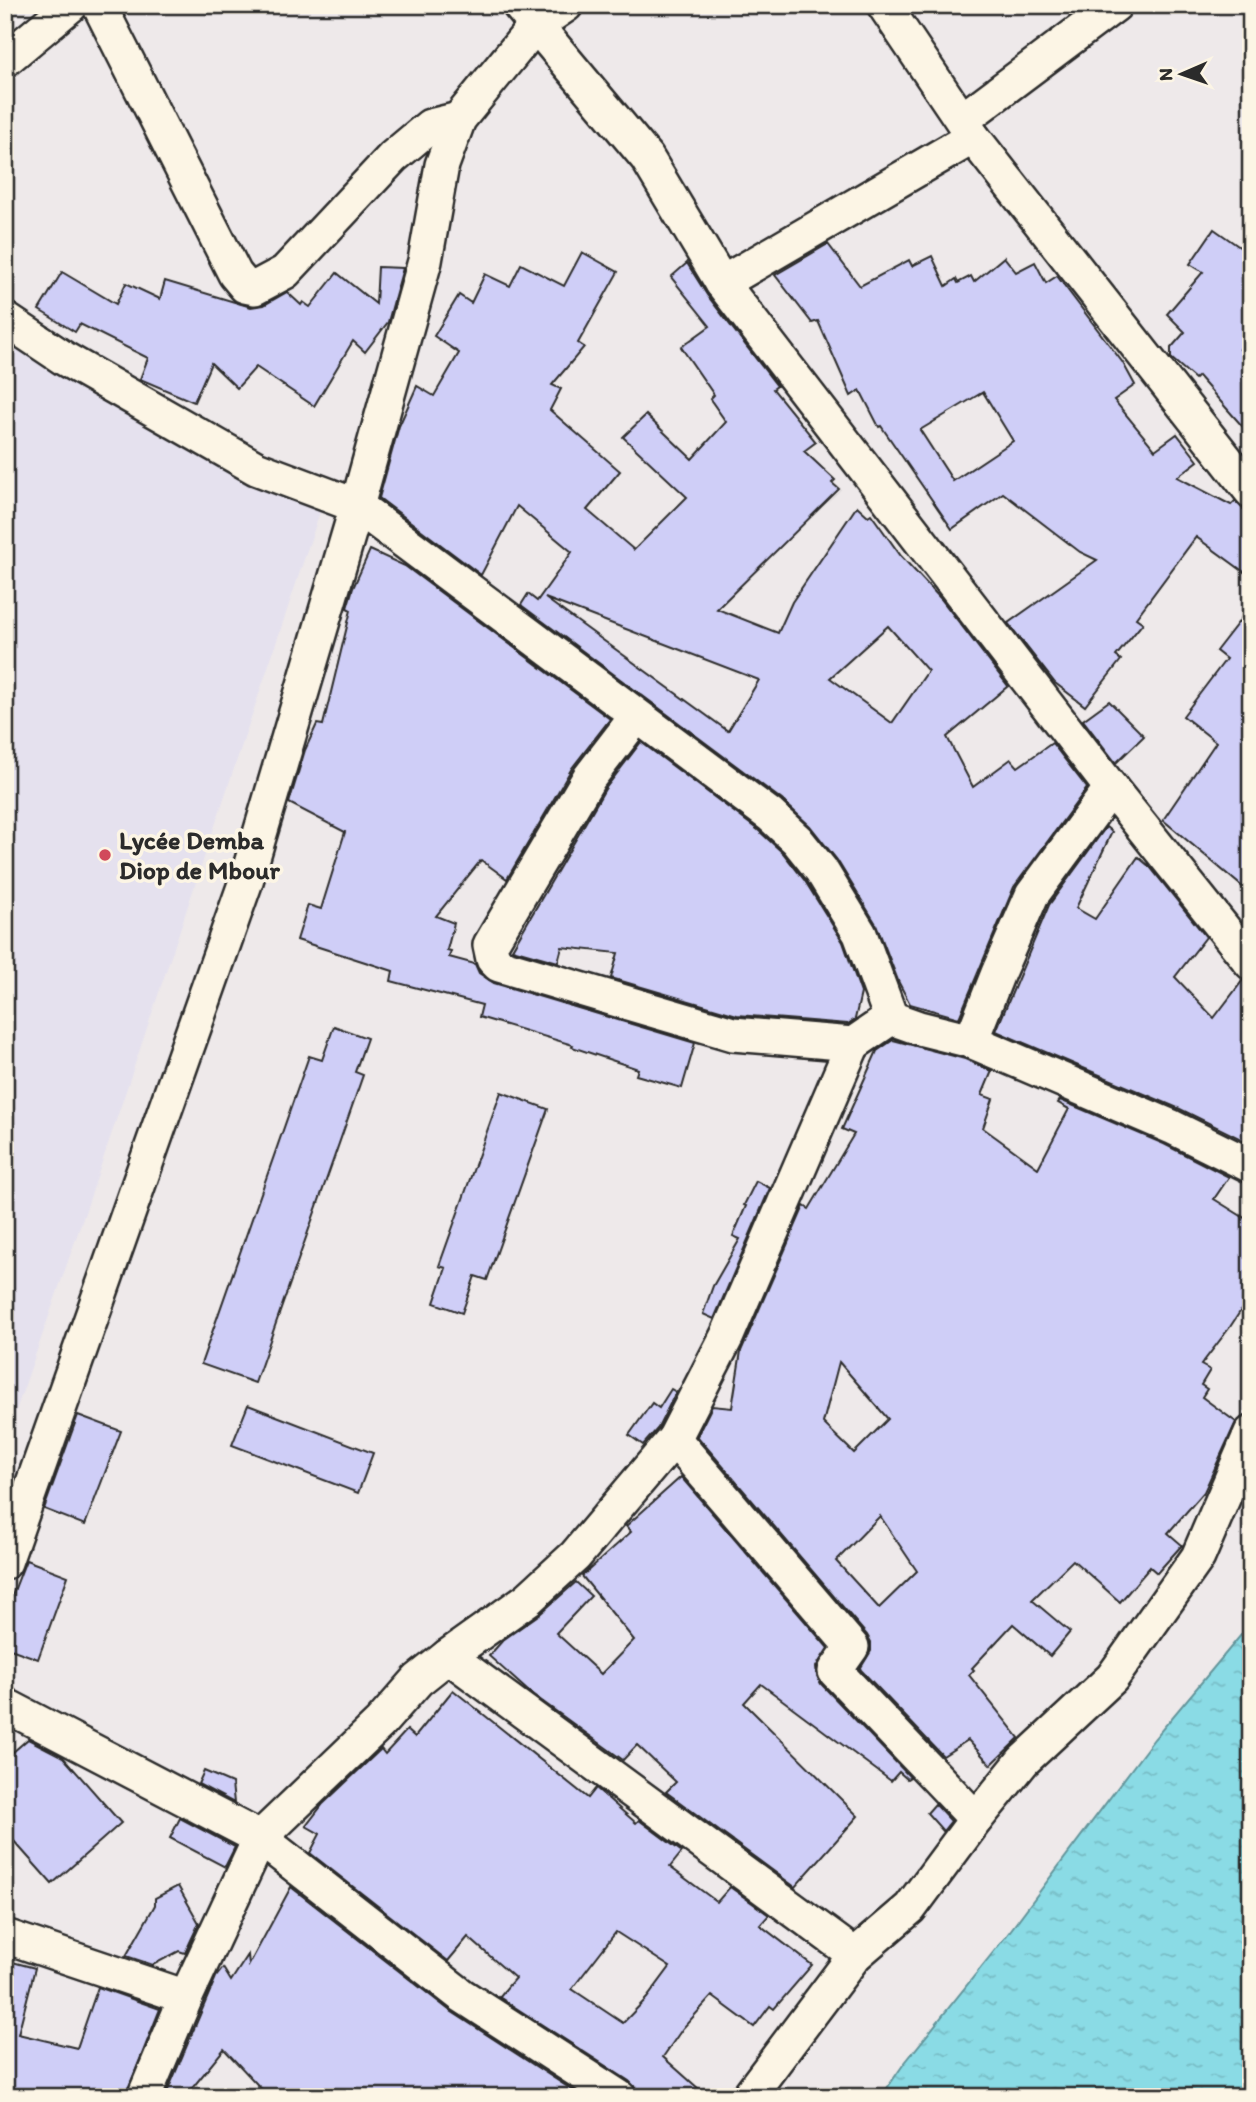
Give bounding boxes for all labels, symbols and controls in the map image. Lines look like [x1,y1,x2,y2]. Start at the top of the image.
north arrow [1148,38,1218,108]
text: N [1154,68,1177,81]
place label: Lycée Demba Diop de Mbour [119,824,281,886]
marker: Lycée Demba Diop de Mbour [97,847,113,863]

